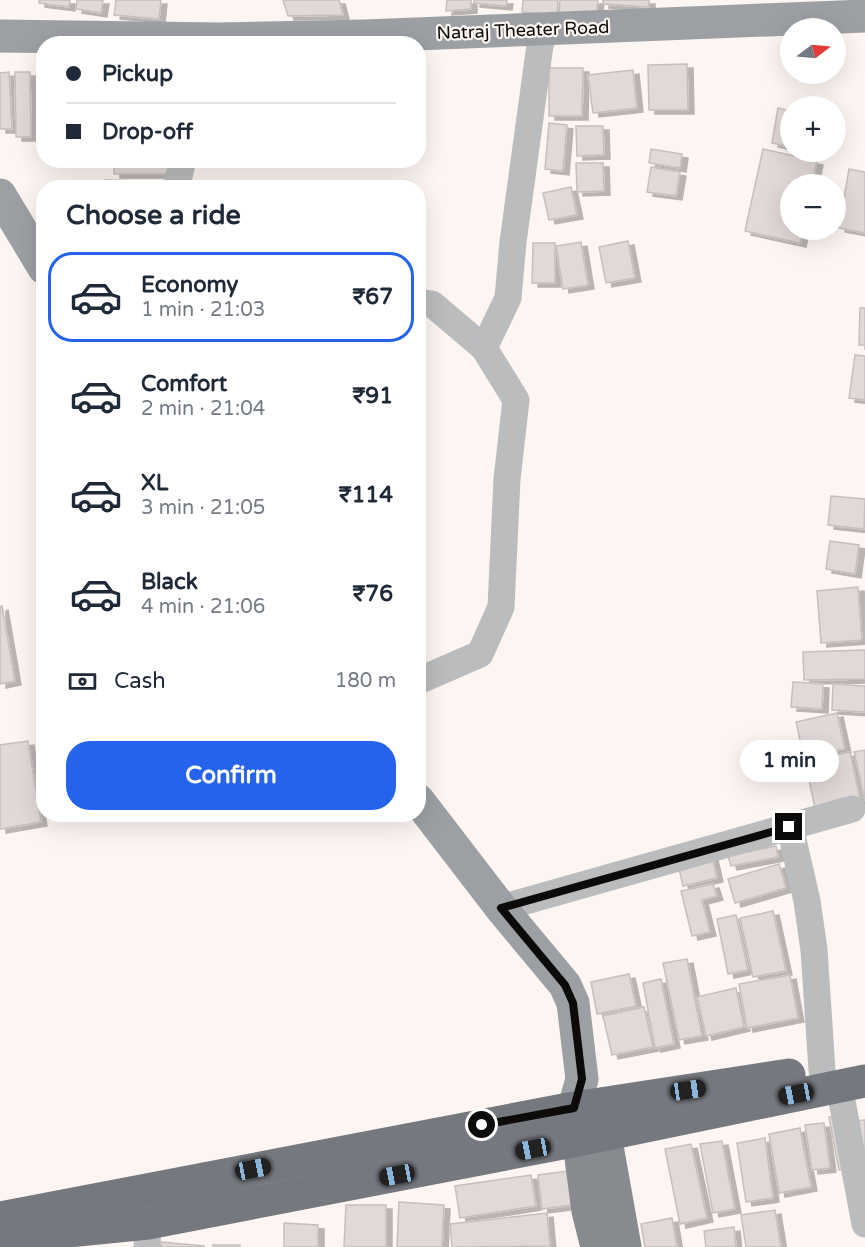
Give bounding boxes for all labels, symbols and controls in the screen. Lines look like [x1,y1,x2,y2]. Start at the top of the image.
street label: Natraj Theater Road [436,16,610,44]
north arrow [780,18,846,84]
map controls [780,18,846,240]
text: Pickup [102,61,173,87]
button: + [780,96,846,162]
text: Drop-off [102,119,193,145]
button: − [780,174,846,240]
text: Choose a ride [66,199,241,232]
icon: car [69,270,123,324]
text: Economy [141,272,238,298]
text: ₹67 [352,284,393,310]
text: 1 min · 21:03 [141,298,265,322]
icon: car [69,369,123,423]
text: Comfort [141,371,227,397]
text: ₹91 [352,383,393,409]
text: 2 min · 21:04 [141,397,265,421]
icon: car [69,468,123,522]
text: XL [141,470,168,496]
text: ₹114 [339,482,393,508]
text: 3 min · 21:05 [141,496,265,520]
icon: car [69,567,123,621]
text: Black [141,569,198,595]
text: ₹76 [352,581,393,607]
text: 4 min · 21:06 [141,595,265,619]
icon: cash [66,665,99,698]
text: Cash [114,668,166,694]
text: 180 m [335,669,396,693]
callout: 1 min [740,740,838,782]
button: Confirm [66,741,396,810]
text: 1 min [763,749,816,773]
route end [775,813,802,840]
car [669,1079,707,1101]
car [777,1082,815,1106]
route start [468,1111,495,1138]
car [514,1137,552,1161]
car [234,1157,272,1181]
car [378,1163,416,1187]

